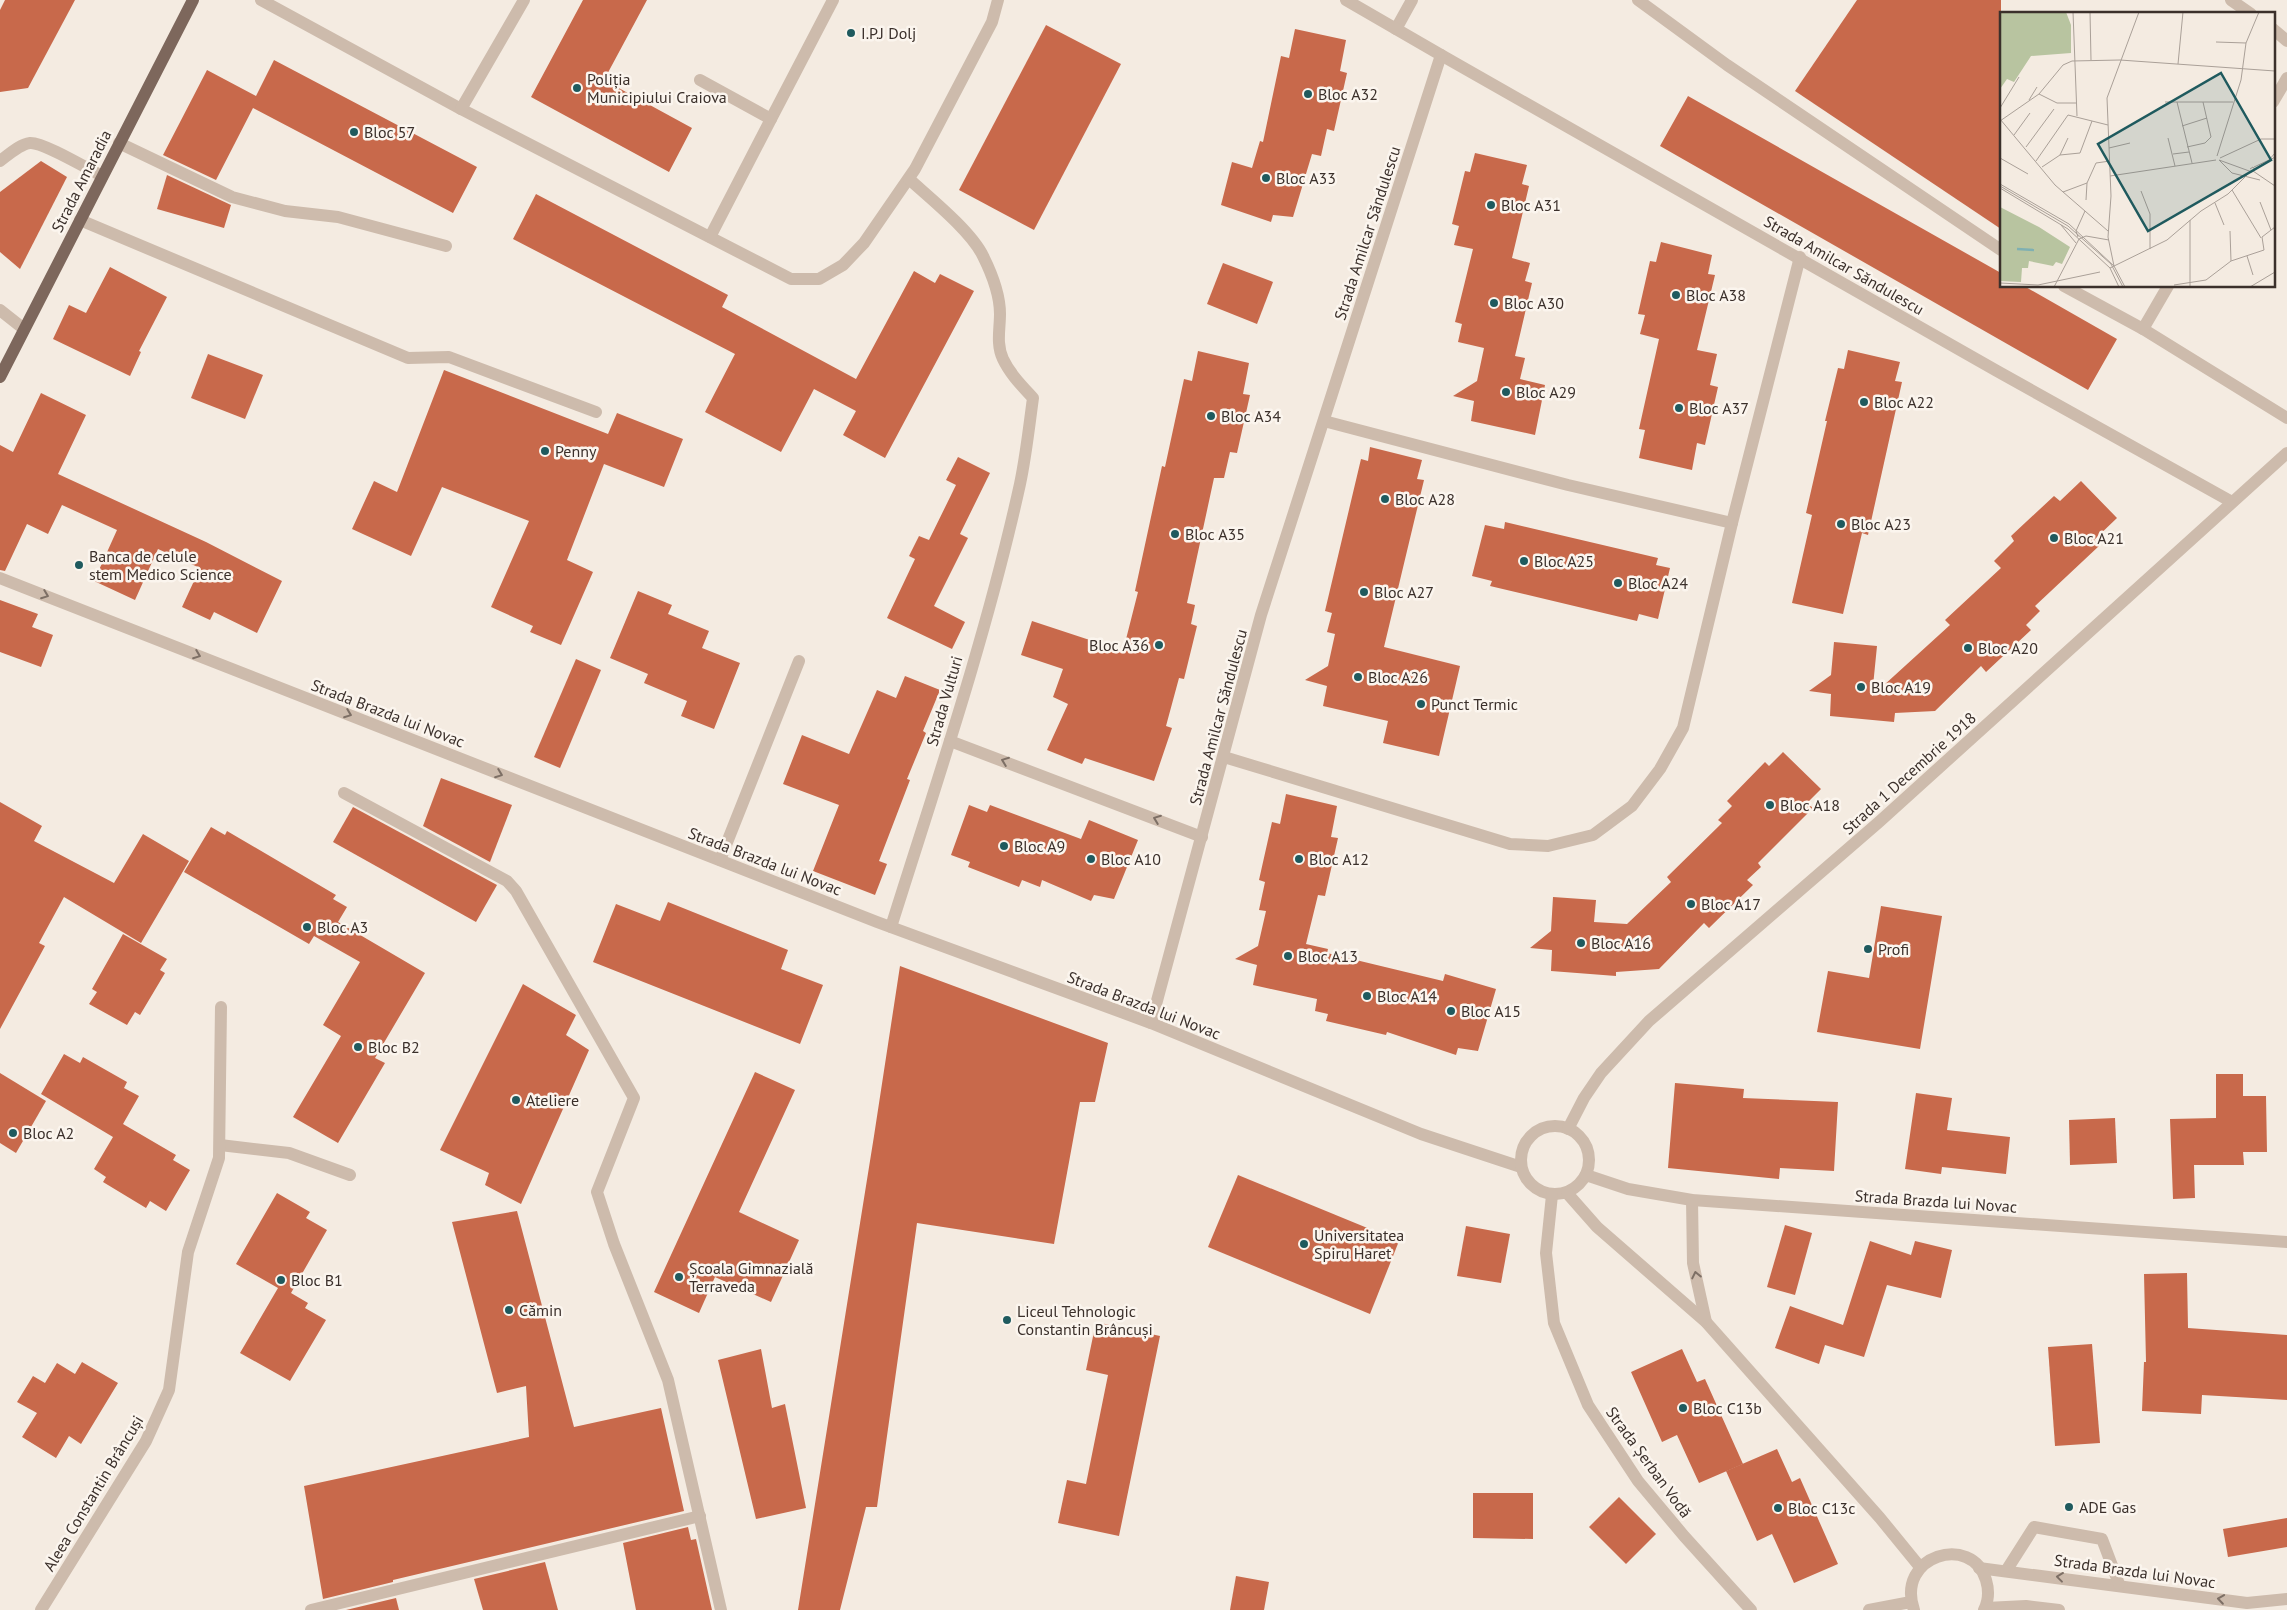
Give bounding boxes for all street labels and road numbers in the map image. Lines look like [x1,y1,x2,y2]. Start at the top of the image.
street label: Strada Amaradia [47,127,115,235]
street label: Strada Amilcar Săndulescu [1329,144,1405,322]
street label: Strada Amilcar Săndulescu [1760,211,1928,319]
street label: Strada Amilcar Săndulescu [1185,627,1251,807]
street label: Strada Vulturi [922,654,966,748]
street label: Strada Brazda lui Novac [308,675,468,751]
street label: Strada 1 Decembrie 1918 [1838,708,1980,838]
street label: Strada Brazda lui Novac [685,823,845,899]
street label: Strada Brazda lui Novac [1064,967,1224,1043]
street label: Strada Brazda lui Novac [1854,1185,2018,1217]
street label: Strada Șerban Vodă [1602,1402,1696,1522]
street label: Aleea Constantin Brâncuși [39,1411,147,1575]
street label: Strada Brazda lui Novac [2053,1550,2217,1592]

